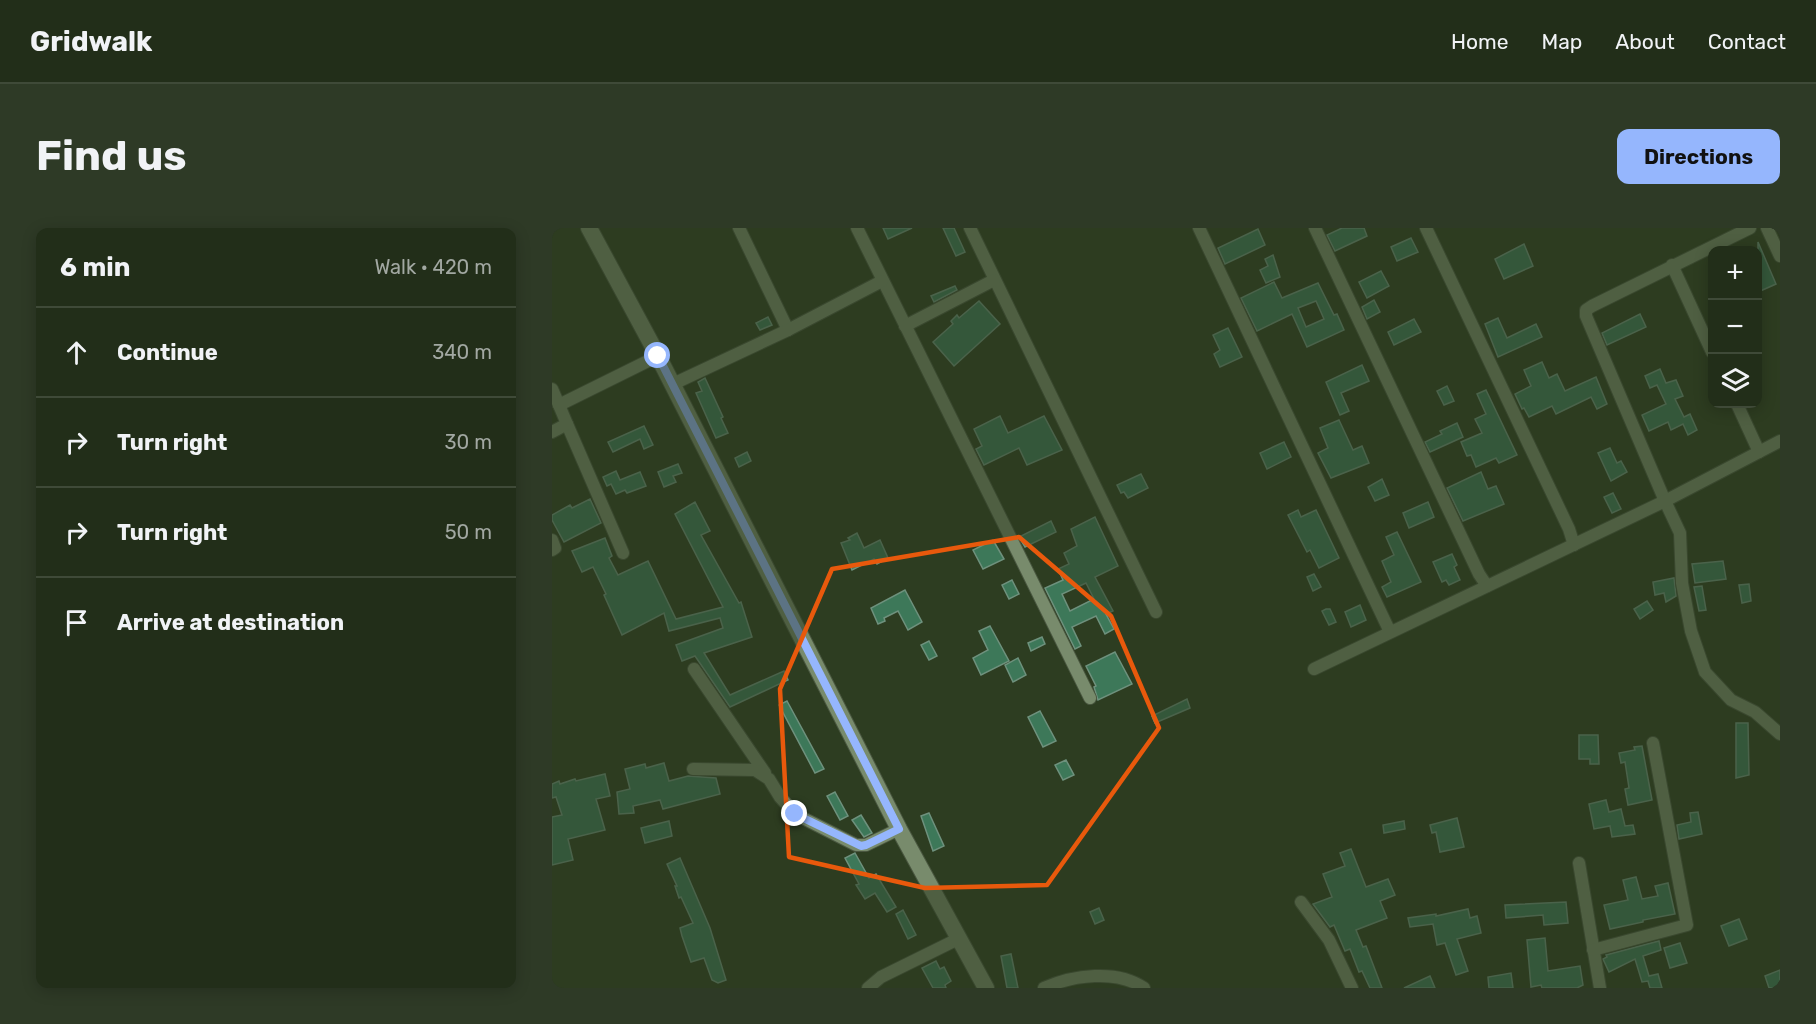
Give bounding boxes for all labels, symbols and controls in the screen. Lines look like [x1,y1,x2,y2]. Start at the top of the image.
text: Gridwalk [30,25,152,58]
text: Home [1451,29,1508,54]
text: Map [1541,29,1582,54]
text: About [1615,29,1675,54]
text: Contact [1708,29,1786,54]
button: Directions [1617,129,1780,184]
text: Find us [36,131,187,181]
map controls [1708,246,1762,408]
button: + [1708,246,1762,300]
text: 6 min [60,252,130,283]
text: Walk · 420 m [374,255,492,279]
button: − [1708,300,1762,354]
icon: ahead [60,336,93,369]
text: Continue [117,339,218,366]
text: 340 m [432,340,492,364]
route start [644,342,670,368]
button: layers [1708,354,1762,408]
icon: right [60,426,93,459]
text: Turn right [117,429,227,456]
text: 30 m [445,430,492,454]
icon: right [60,516,93,549]
text: Turn right [117,519,227,546]
text: 50 m [445,520,492,544]
icon: arrive [60,606,93,639]
text: Arrive at destination [117,609,344,636]
route end [781,800,807,826]

